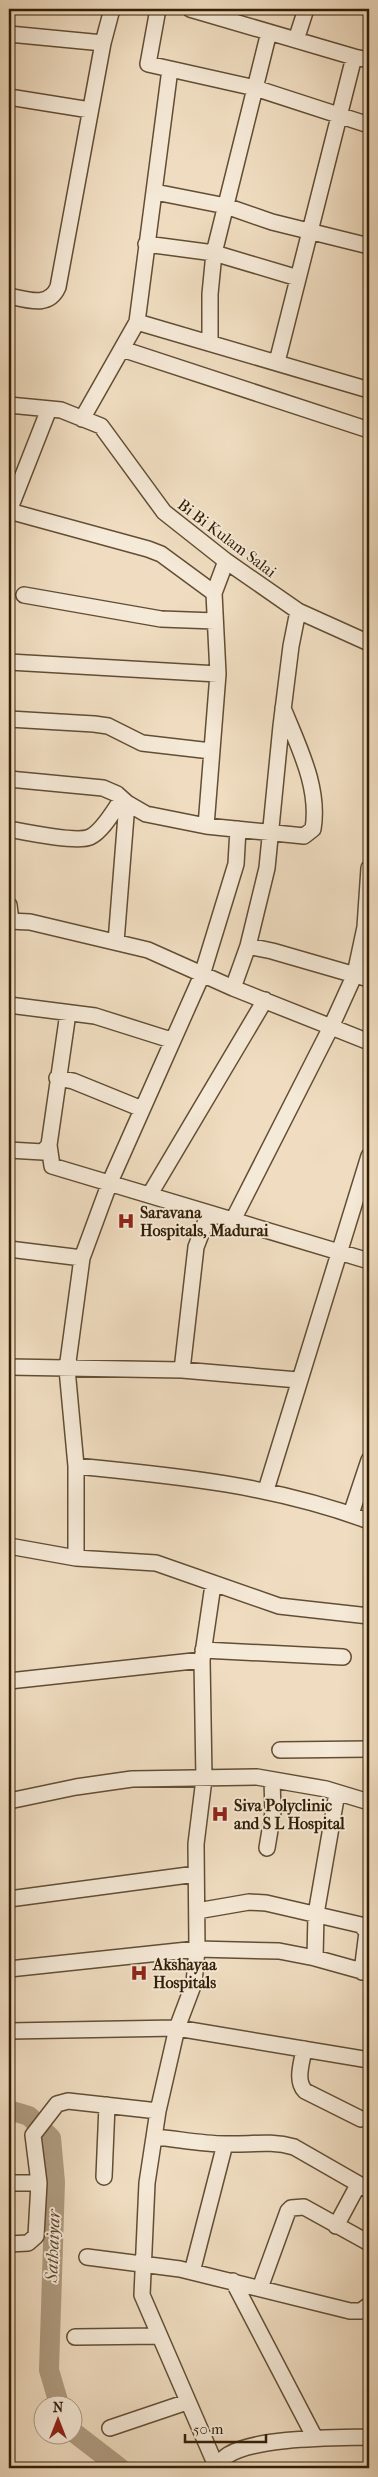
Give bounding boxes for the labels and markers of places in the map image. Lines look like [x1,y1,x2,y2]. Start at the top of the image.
place label: Saravana Hospitals, Madurai [140,1203,269,1241]
hospital icon: Saravana Hospitals, Madurai [116,1211,136,1231]
place label: Siva Polyclinic and S L Hospital [234,1796,345,1834]
hospital icon: Siva Polyclinic and S L Hospital [210,1804,230,1824]
place label: Akshayaa Hospitals [152,1955,217,1993]
hospital icon: Akshayaa Hospitals [129,1963,149,1983]

